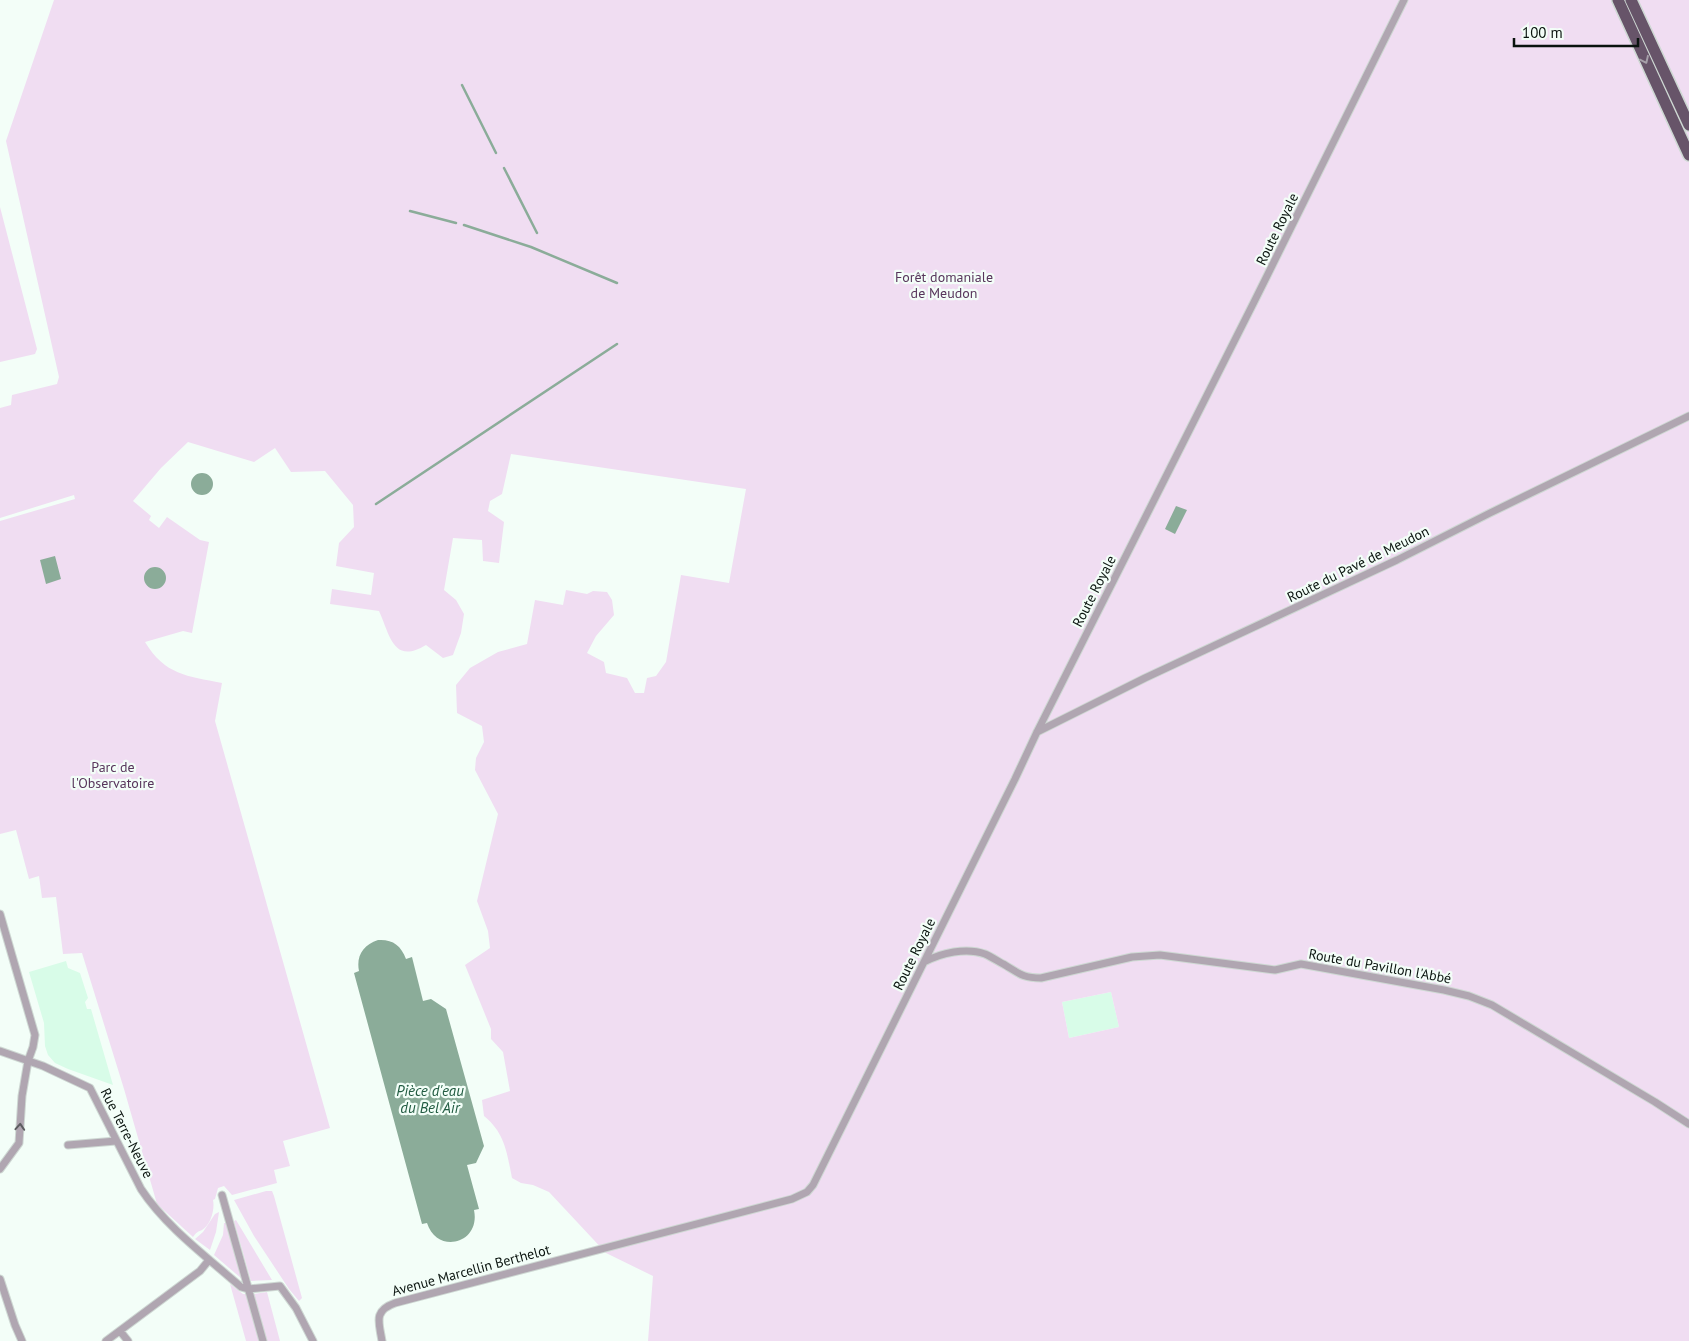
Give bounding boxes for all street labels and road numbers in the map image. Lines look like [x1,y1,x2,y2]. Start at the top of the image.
street label: Route Royale [1252,190,1302,268]
street label: Route du Pavé de Meudon [1284,522,1432,606]
street label: Route Royale [1068,552,1120,630]
street label: Route Royale [889,915,939,993]
street label: Route du Pavillon l'Abbé [1307,945,1453,987]
street label: Rue Terre-Neuve [97,1085,157,1181]
street label: Avenue Marcellin Berthelot [390,1240,552,1300]

